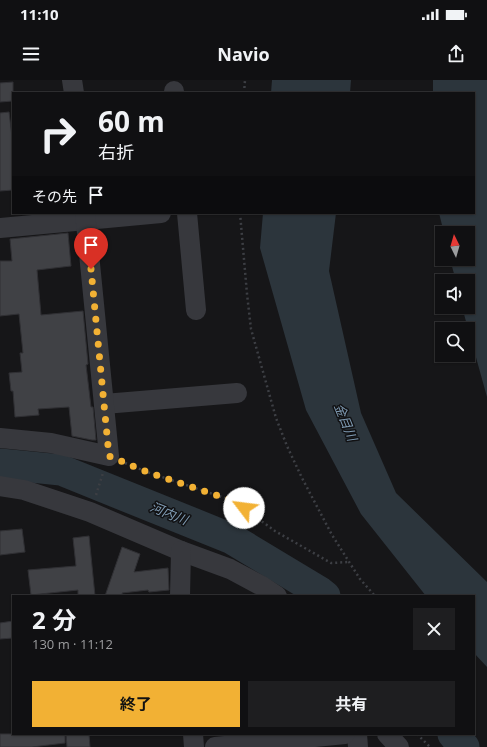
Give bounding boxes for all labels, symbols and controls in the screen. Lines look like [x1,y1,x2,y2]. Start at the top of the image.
text: 11:10 [20,4,59,24]
text: Navio [217,42,270,66]
icon: menu [20,43,42,65]
icon: share [445,43,467,65]
text: 60 m [98,102,165,140]
icon: right [32,108,84,160]
text: 右折 [98,140,134,164]
icon: arrive [85,184,107,206]
text: その先 [32,186,77,206]
north arrow [435,226,475,266]
map controls [435,226,475,362]
pin [74,228,108,269]
icon: arrive [80,234,102,256]
button: sound [435,274,475,314]
button: search [435,322,475,362]
water label: 金目川 [330,401,362,445]
position arrow [223,487,265,529]
water label: 河内川 [148,497,192,529]
text: 2 分 [32,603,76,636]
button: close [413,608,455,650]
text: 130 m · 11:12 [32,635,113,653]
button: 終了 [32,681,240,727]
button: 共有 [248,681,455,727]

